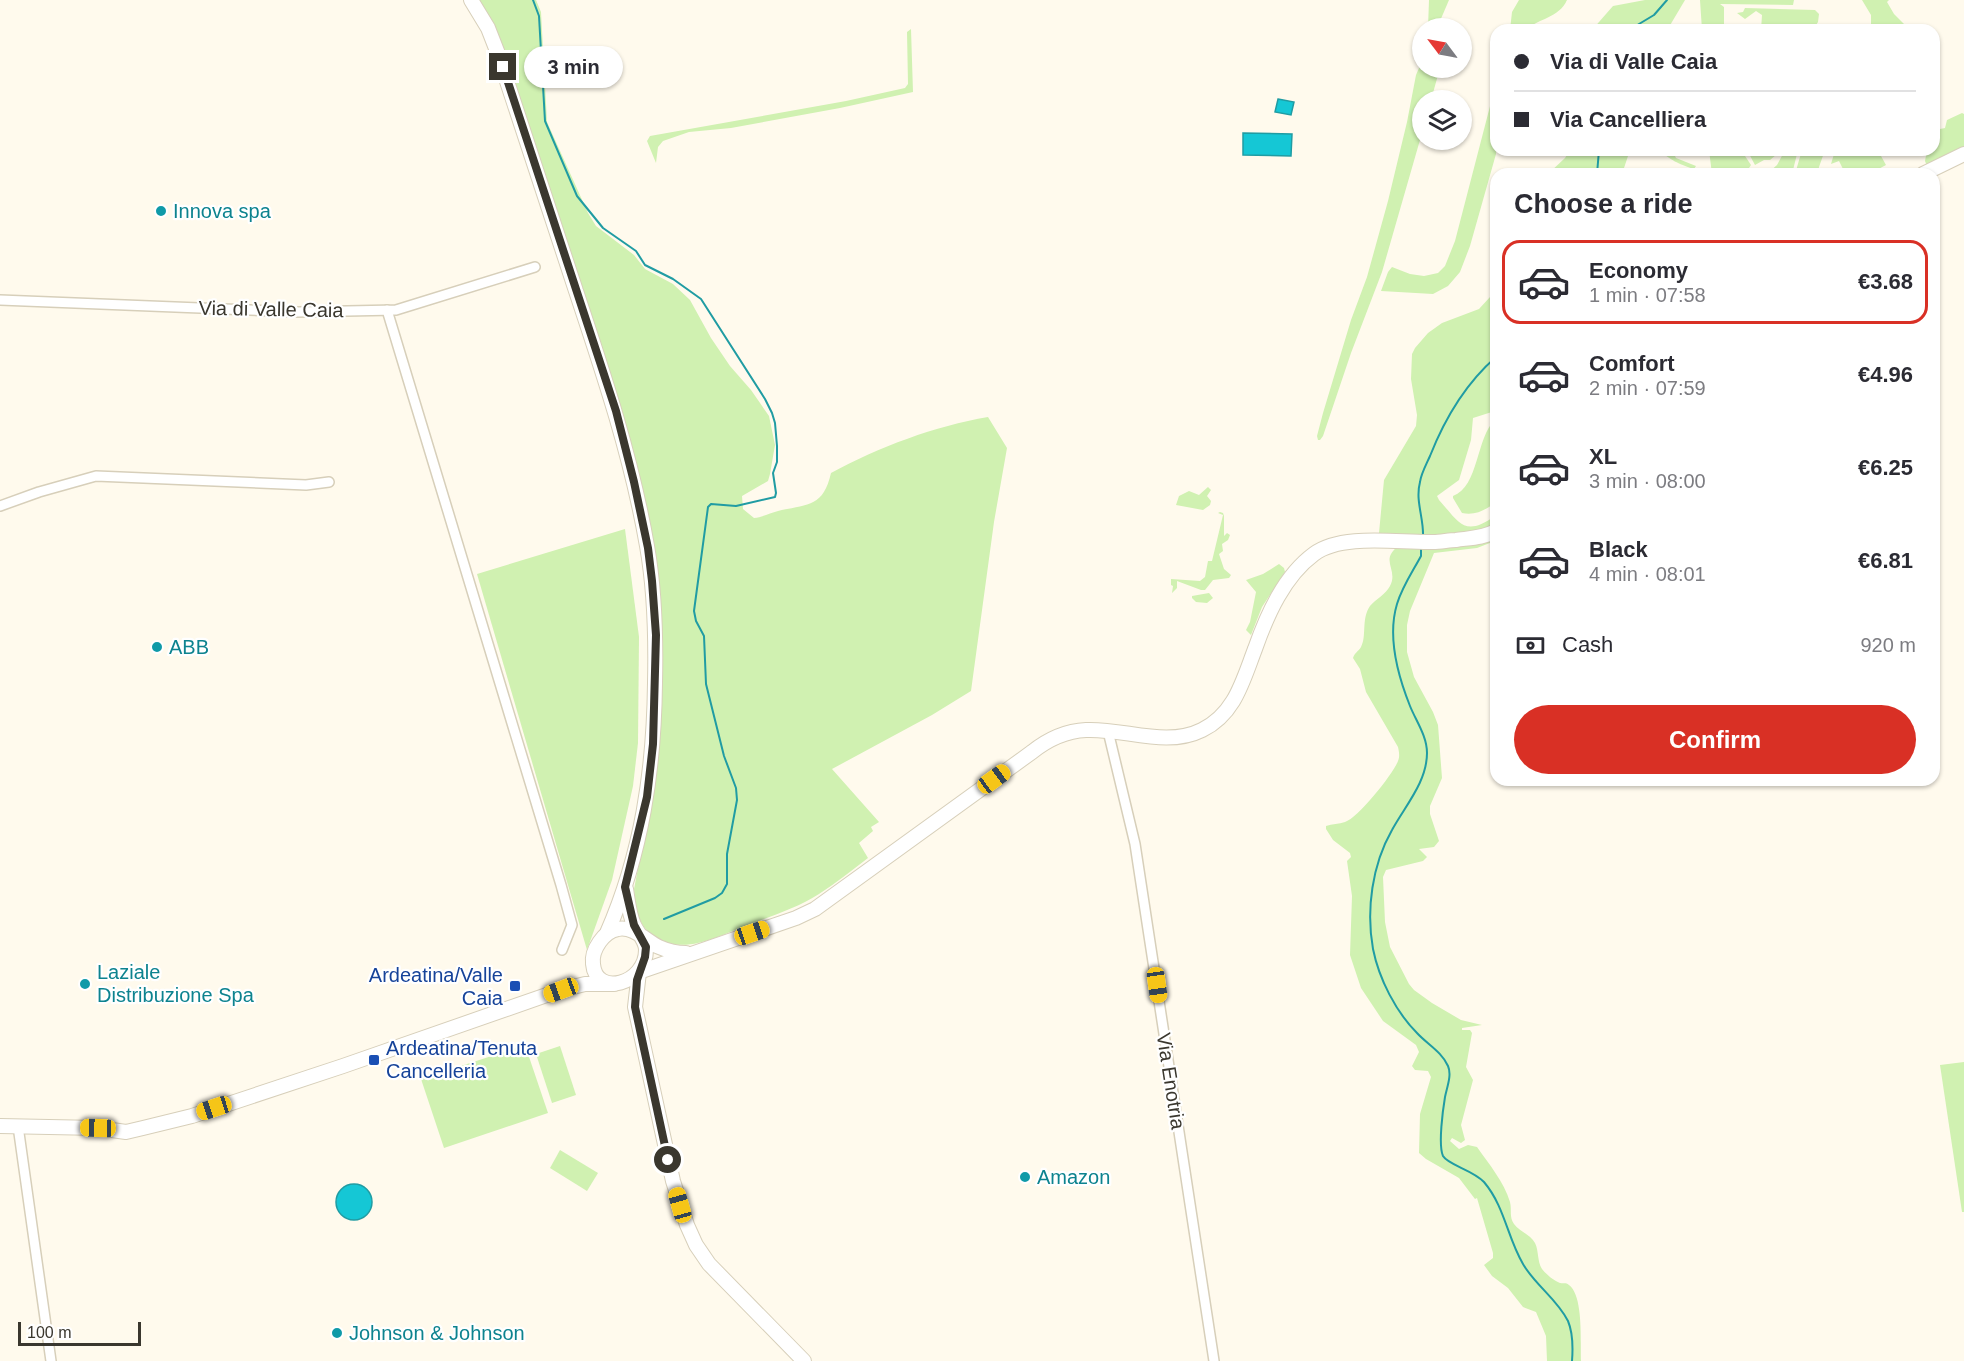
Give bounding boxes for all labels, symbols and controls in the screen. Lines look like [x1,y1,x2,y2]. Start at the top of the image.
north arrow [1412,18,1472,78]
map controls [1412,18,1472,150]
callout: 3 min [524,46,623,88]
text: Via di Valle Caia [1550,49,1717,74]
route end [489,53,516,80]
text: 3 min [547,56,600,78]
button: layers [1412,90,1472,150]
text: Via Cancelliera [1550,107,1706,132]
text: Choose a ride [1514,189,1693,219]
place label: Innova spa [173,200,272,222]
marker: Innova spa [154,204,168,218]
icon: car [1517,255,1571,309]
text: Economy [1589,258,1688,283]
text: €3.68 [1858,269,1913,294]
text: 1 min · 07:58 [1589,284,1706,306]
street label: Via di Valle Caia [198,297,345,321]
icon: car [1517,348,1571,402]
text: Comfort [1589,351,1675,376]
text: €4.96 [1858,362,1913,387]
text: 2 min · 07:59 [1589,377,1706,399]
icon: car [1517,441,1571,495]
text: XL [1589,444,1617,469]
text: €6.25 [1858,455,1913,480]
text: 3 min · 08:00 [1589,470,1706,492]
icon: car [1517,534,1571,588]
text: Black [1589,537,1648,562]
text: €6.81 [1858,548,1913,573]
text: 4 min · 08:01 [1589,563,1706,585]
icon: cash [1514,629,1547,662]
text: Cash [1562,632,1613,657]
text: 920 m [1860,634,1916,656]
place label: ABB [169,636,209,658]
marker: ABB [150,640,164,654]
button: Confirm [1514,705,1916,774]
car [974,761,1014,797]
car [732,919,772,947]
place label: Laziale Distribuzione Spa [97,961,255,1006]
place label: Ardeatina/Valle Caia [369,964,504,1009]
car [1146,966,1168,1004]
car [541,975,581,1005]
marker: Laziale Distribuzione Spa [78,977,92,991]
marker: Ardeatina/Valle Caia [508,979,522,993]
street label: Via Enotria [1153,1031,1190,1132]
place label: Ardeatina/Tenuta Cancelleria [386,1037,538,1082]
marker: Ardeatina/Tenuta Cancelleria [367,1053,381,1067]
car [194,1094,234,1122]
car [80,1119,116,1137]
route start [654,1146,681,1173]
place label: Amazon [1037,1166,1110,1188]
marker: Amazon [1018,1170,1032,1184]
car [666,1185,694,1225]
scale bar [18,1319,141,1346]
place label: Johnson & Johnson [349,1322,525,1344]
text: 100 m [27,1324,71,1341]
marker: Johnson & Johnson [330,1326,344,1340]

